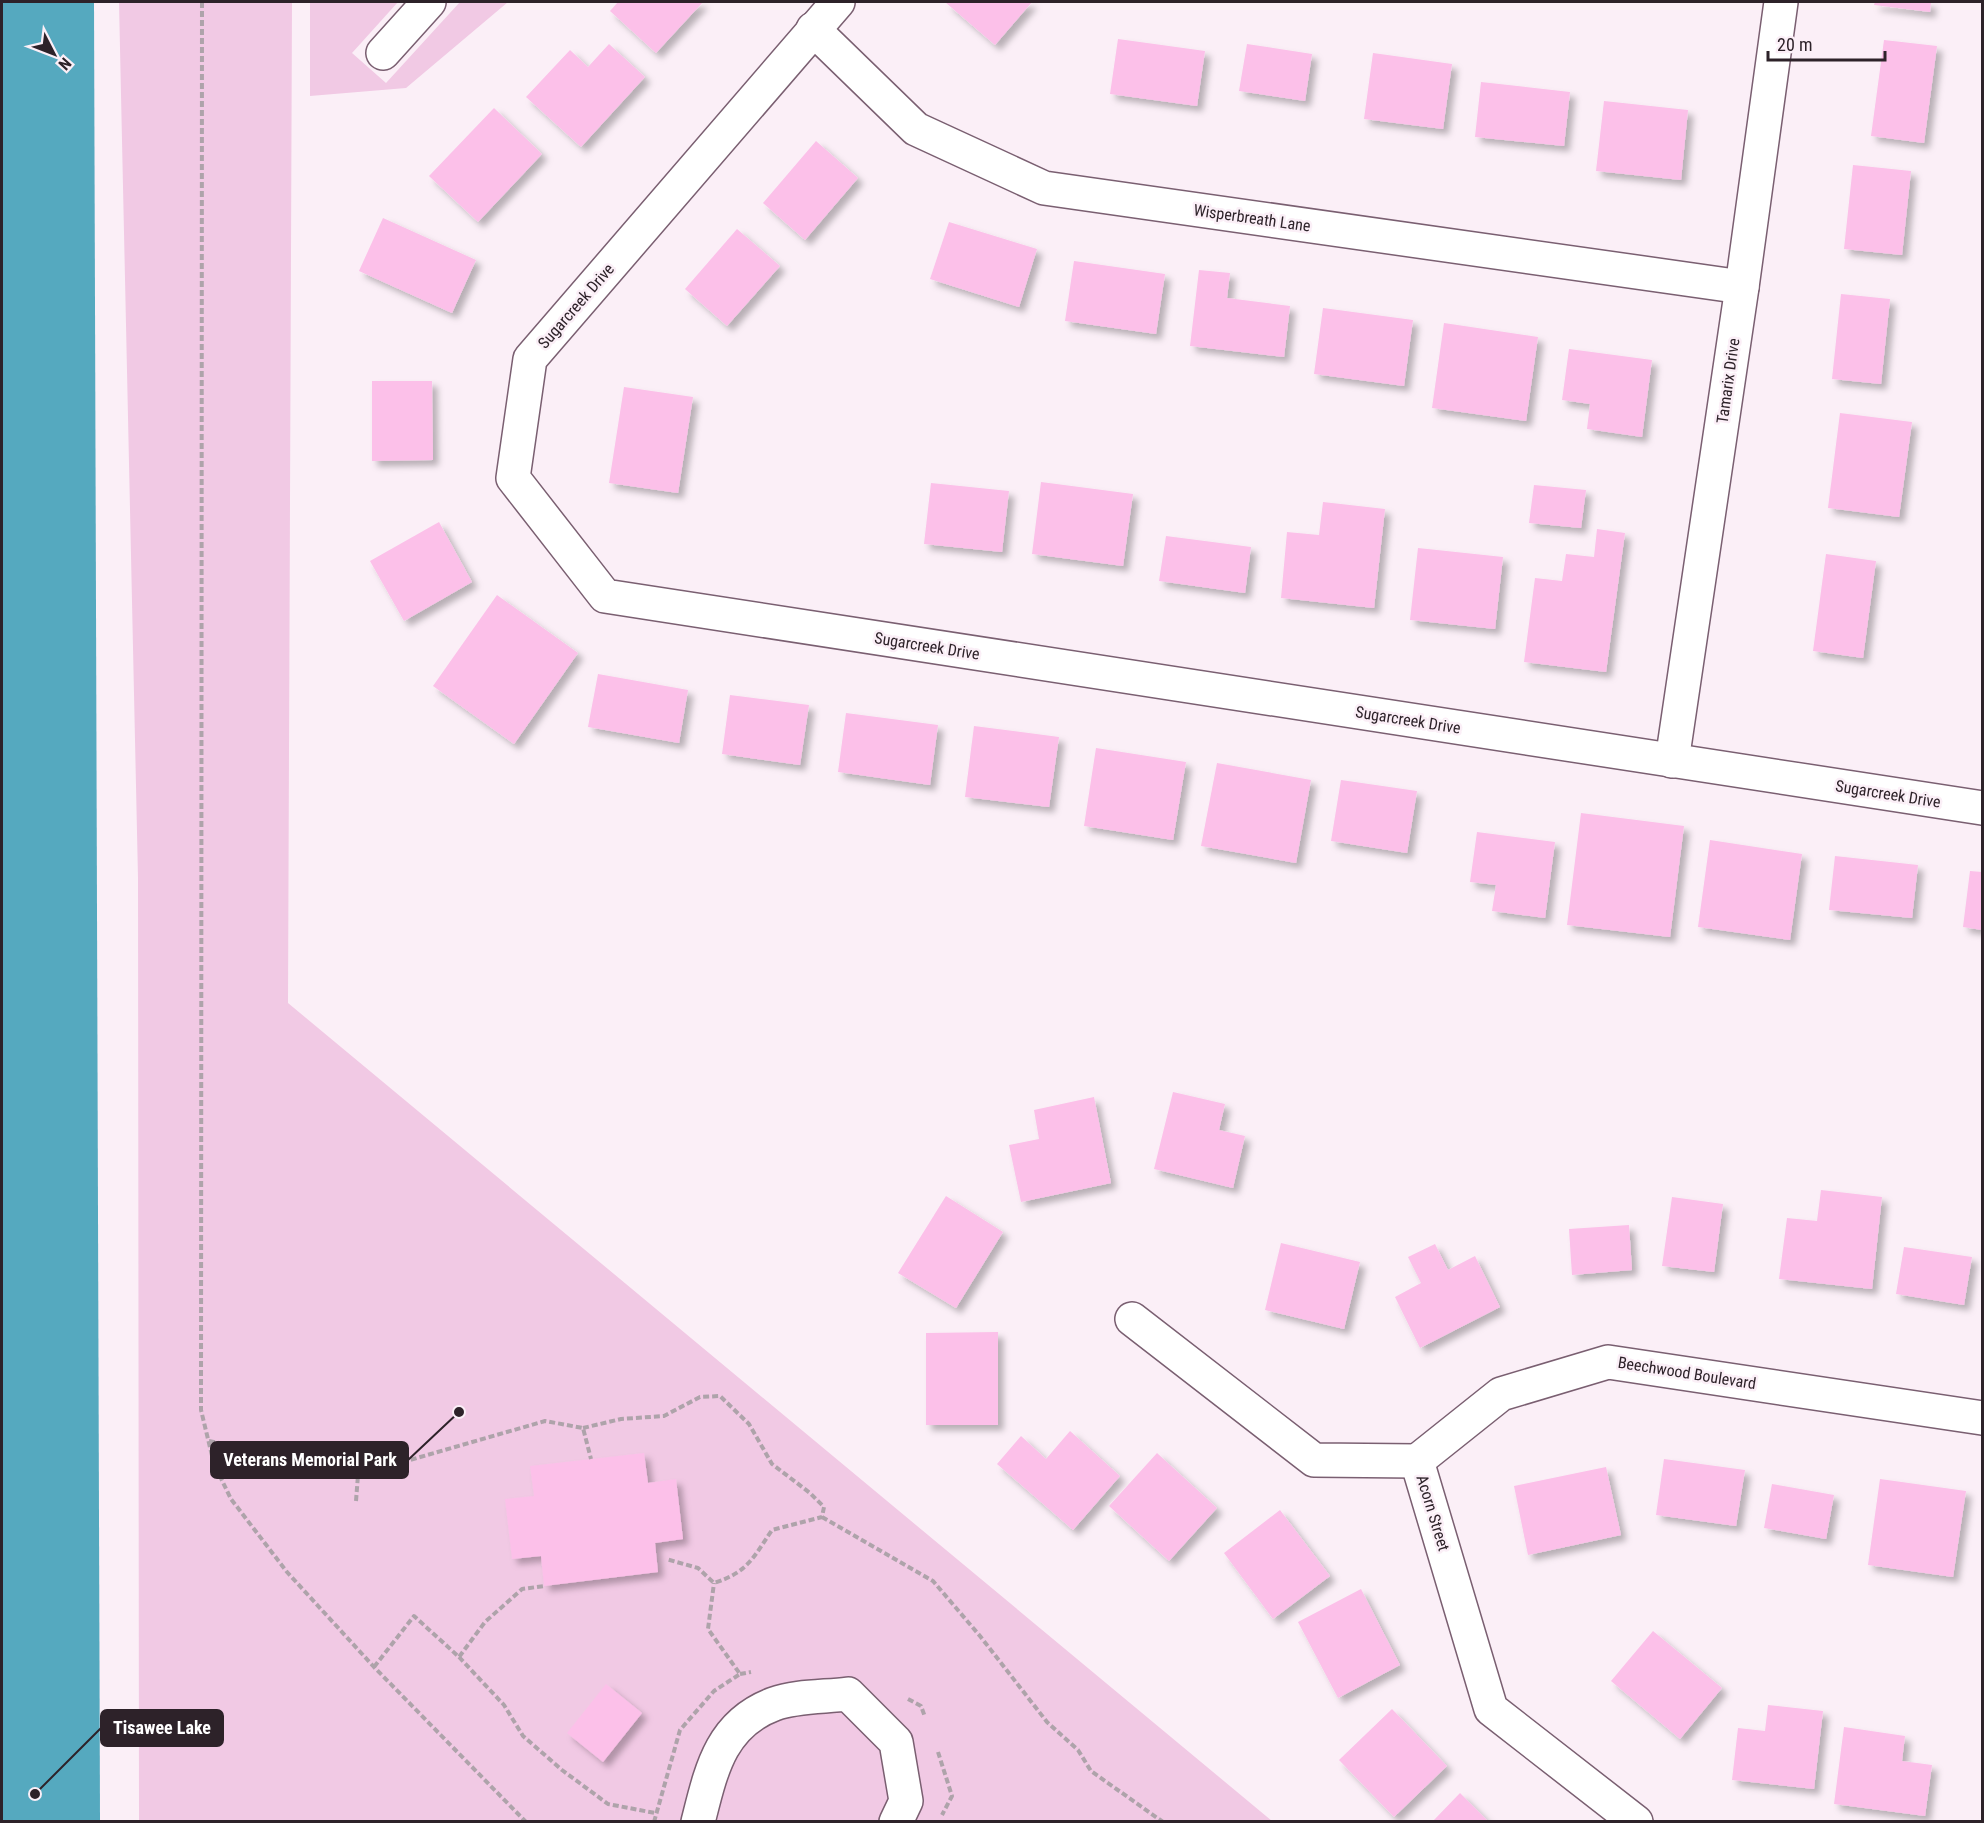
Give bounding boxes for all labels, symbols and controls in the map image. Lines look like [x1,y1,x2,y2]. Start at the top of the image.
north arrow [24,24,84,84]
scale bar [1768,24,1885,62]
text: 20 m [1777,34,1812,55]
text: N [54,54,75,74]
street label: Wisperbreath Lane [1192,200,1312,236]
street label: Sugarcreek Drive [534,260,618,352]
street label: Tamarix Drive [1713,337,1743,425]
street label: Sugarcreek Drive [873,628,981,664]
street label: Sugarcreek Drive [1354,702,1462,738]
street label: Sugarcreek Drive [1834,776,1942,812]
street label: Beechwood Boulevard [1617,1353,1757,1393]
callout: Veterans Memorial Park [211,1442,408,1478]
text: Veterans Memorial Park [223,1449,397,1470]
street label: Acorn Street [1412,1473,1454,1554]
callout: Tisawee Lake [101,1710,223,1746]
text: Tisawee Lake [113,1717,211,1738]

